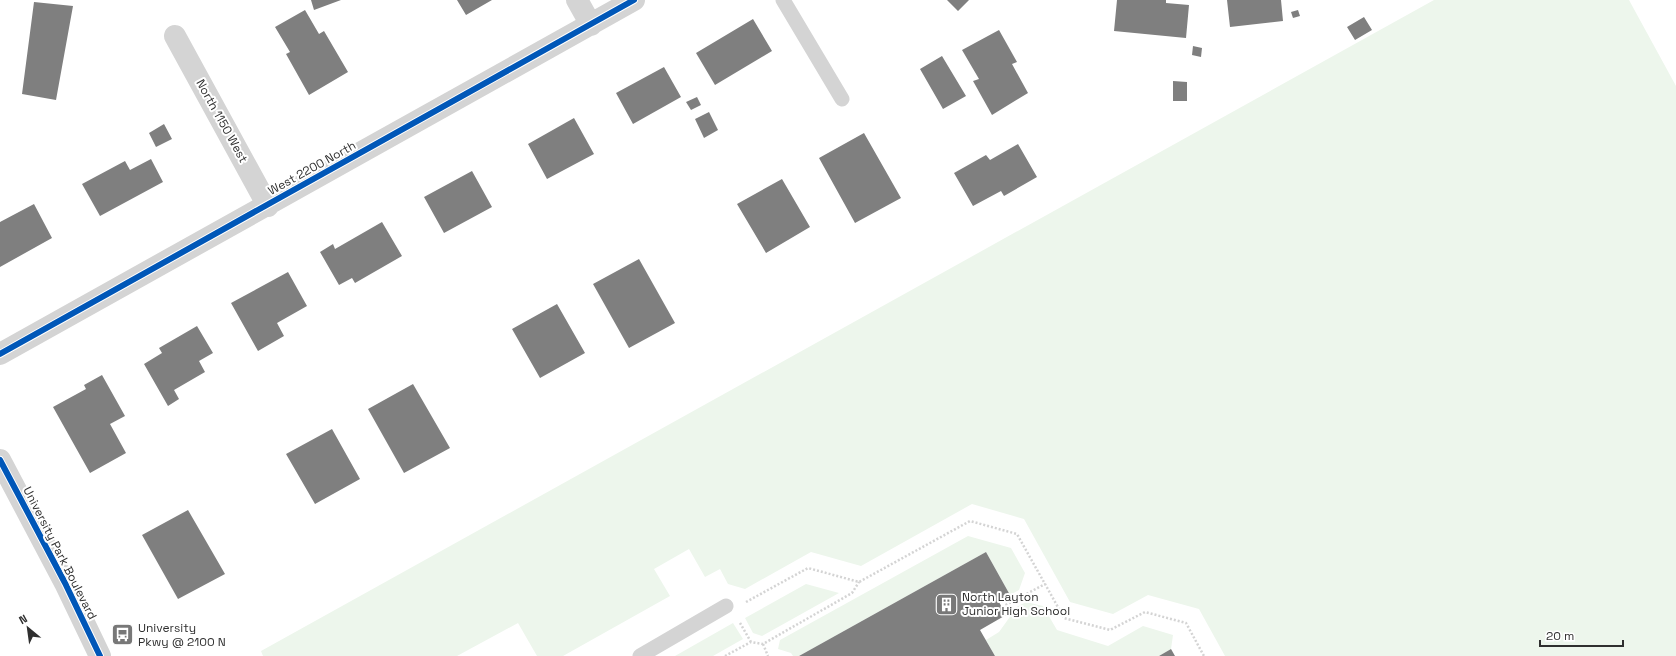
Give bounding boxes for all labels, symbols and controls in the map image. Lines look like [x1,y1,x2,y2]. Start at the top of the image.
street label: North 1150 West [192,76,252,166]
street label: West 2200 North [265,137,359,199]
street label: University Park Boulevard [20,484,100,622]
place label: North Layton Junior High School [962,589,1070,619]
building icon: North Layton Junior High School [933,591,959,617]
north arrow [8,608,48,648]
text: N [17,611,30,627]
place label: University Pkwy @ 2100 N [138,620,226,650]
bus stop icon: University Pkwy @ 2100 N [110,622,136,648]
scale bar [1540,622,1623,648]
text: 20 m [1546,628,1574,644]

